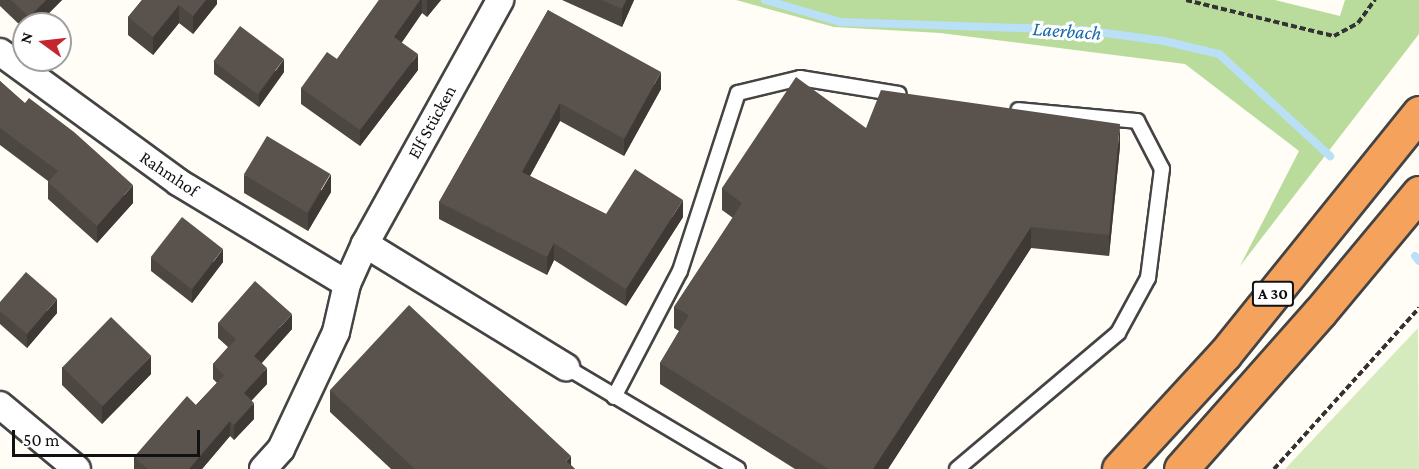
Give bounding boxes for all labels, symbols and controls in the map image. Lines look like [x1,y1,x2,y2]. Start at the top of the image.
north arrow [12,12,72,72]
water label: Laerbach [1032,17,1102,45]
text: N [16,30,36,45]
street label: Elf Stücken [403,82,461,162]
street label: Rahmhof [136,147,202,201]
road number: A 30 [1250,281,1296,307]
scale bar [15,418,202,456]
text: 50 m [23,430,60,450]

